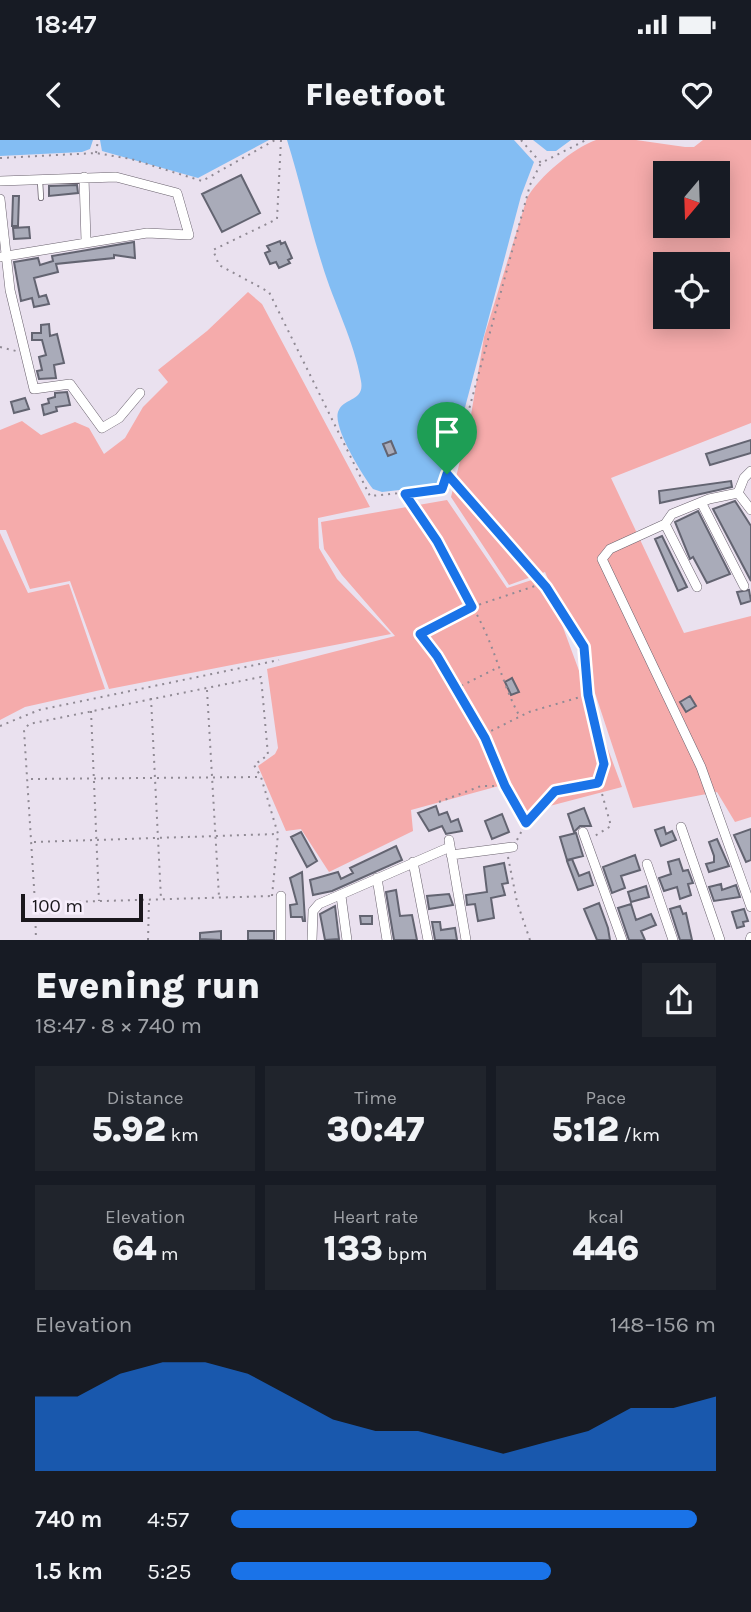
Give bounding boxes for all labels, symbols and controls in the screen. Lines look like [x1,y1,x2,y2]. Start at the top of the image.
text: 18:47 [35,9,97,40]
icon: back [35,76,73,114]
text: Fleetfoot [305,76,446,113]
icon: heart [678,76,716,114]
north arrow [653,161,730,238]
map controls [653,161,730,329]
button: locate [653,252,730,329]
pin [417,402,477,474]
icon: arrive [428,413,466,451]
scale bar [21,891,144,923]
text: 100 m [32,895,83,917]
text: Evening run [35,963,260,1008]
button: share [642,963,716,1037]
text: 18:47 · 8 × 740 m [35,1012,202,1039]
text: Distance [107,1087,184,1109]
text: Time [354,1087,397,1109]
text: Pace [586,1087,626,1109]
text: 5.92 [91,1109,166,1150]
text: 30:47 [327,1109,424,1150]
text: 5:12 [551,1109,619,1150]
text: km [166,1124,199,1146]
text: /km [619,1124,660,1146]
text: Elevation [105,1206,185,1228]
text: Heart rate [333,1206,418,1228]
text: kcal [588,1206,624,1228]
text: 64 [112,1228,156,1269]
text: 133 [324,1228,383,1269]
text: 446 [572,1228,639,1269]
text: m [156,1243,179,1265]
text: bpm [383,1243,427,1265]
text: Elevation [35,1311,132,1338]
text: 148–156 m [610,1311,716,1338]
text: 740 m [35,1506,102,1533]
text: 4:57 [147,1506,189,1533]
text: 1.5 km [35,1558,103,1585]
text: 5:25 [147,1558,192,1585]

